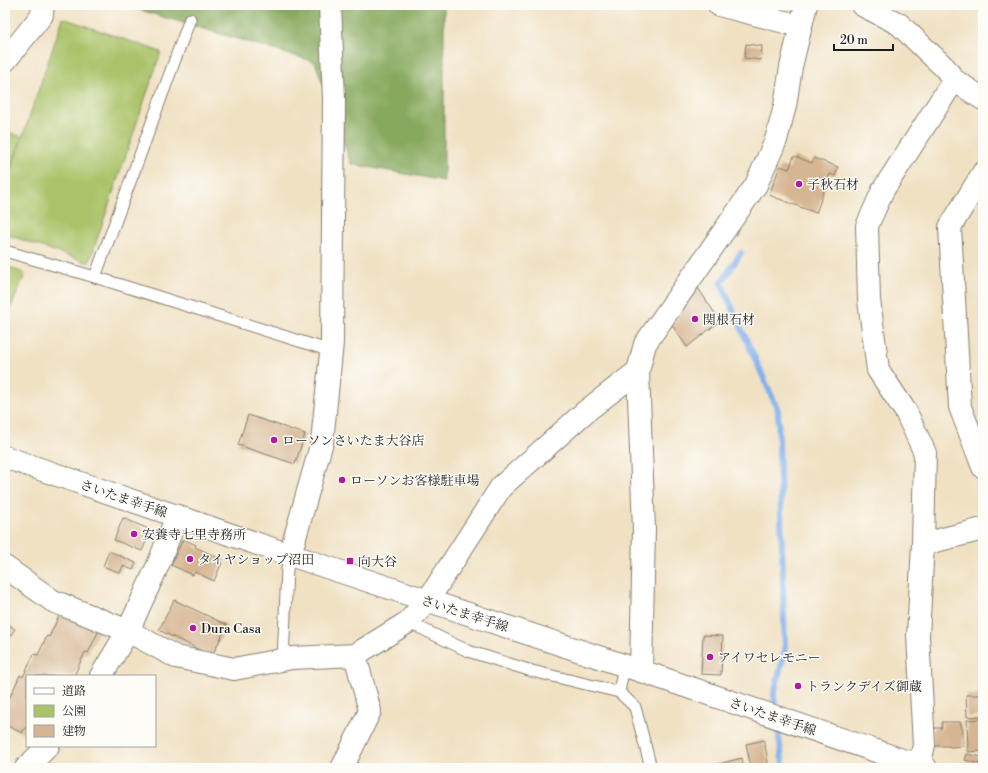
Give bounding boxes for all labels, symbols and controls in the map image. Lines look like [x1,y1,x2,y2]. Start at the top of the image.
scale bar [834,26,893,52]
text: 20 m [840,33,868,48]
place label: 子秋石材 [807,177,859,193]
marker: 子秋石材 [794,179,804,189]
place label: 関根石材 [703,312,755,328]
marker: 関根石材 [690,314,700,324]
place label: ローソンさいたま大谷店 [282,433,424,449]
marker: ローソンさいたま大谷店 [269,435,279,445]
place label: ローソンお客様駐車場 [350,473,479,489]
marker: ローソンお客様駐車場 [337,475,347,485]
street label: さいたま幸手線 [78,477,169,521]
place label: 安養寺七里寺務所 [142,527,246,543]
marker: 安養寺七里寺務所 [129,529,139,539]
place label: タイヤショップ沼田 [198,552,314,568]
marker: タイヤショップ沼田 [185,554,195,564]
place label: 向大谷 [358,554,397,570]
marker: 向大谷 [345,556,355,566]
street label: さいたま幸手線 [419,592,510,636]
place label: Dura Casa [201,621,262,637]
marker: Dura Casa [188,623,198,633]
place label: アイワセレモニー [718,650,821,666]
marker: アイワセレモニー [705,652,715,662]
legend [26,675,156,747]
place label: トランクデイズ御蔵 [806,679,922,695]
marker: トランクデイズ御蔵 [793,681,803,691]
text: 道路 [62,684,86,699]
street label: さいたま幸手線 [727,695,818,739]
text: 公園 [62,704,86,719]
text: 建物 [62,724,86,739]

